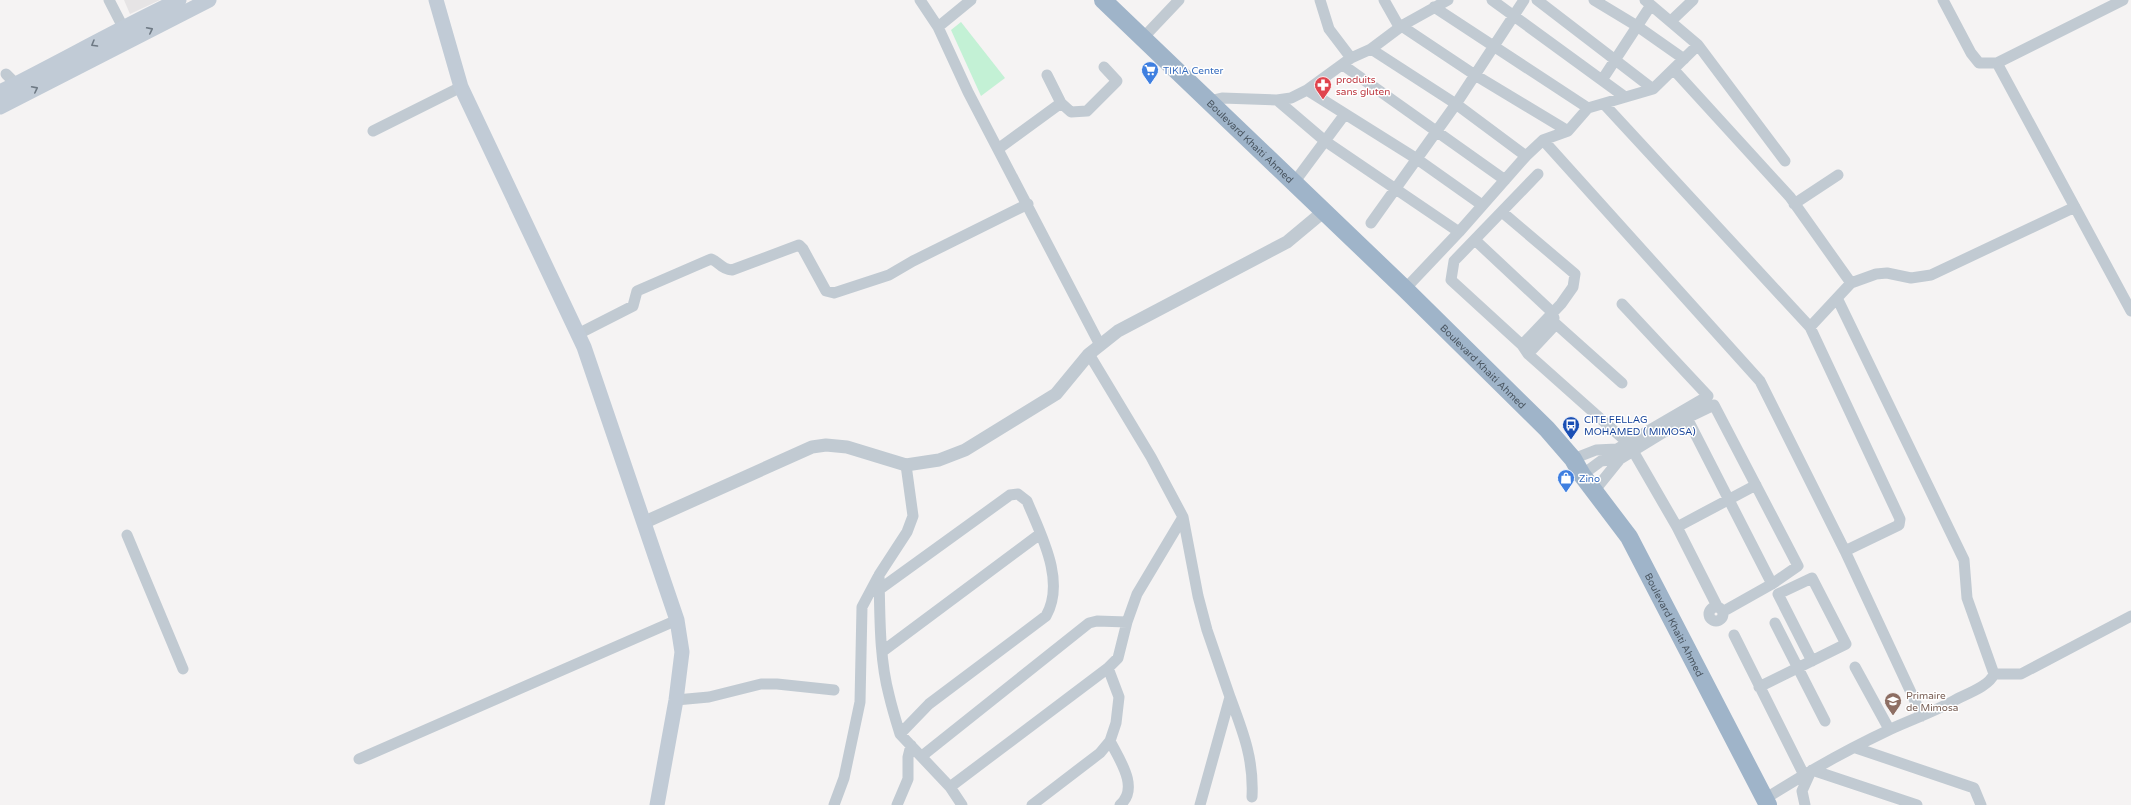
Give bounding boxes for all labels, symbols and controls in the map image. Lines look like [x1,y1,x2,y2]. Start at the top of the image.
one-way arrow [146,27,154,35]
one-way arrow [91,39,98,46]
supermarket icon: TIKIA Center [1140,60,1160,85]
place label: TIKIA Center [1163,65,1223,77]
place label: produits sans gluten [1336,74,1390,98]
pharmacy icon: produits sans gluten [1313,75,1333,100]
one-way arrow [30,86,38,94]
street label: Boulevard Khaiti Ahmed [1204,98,1295,186]
street label: Boulevard Khaiti Ahmed [1437,322,1528,412]
place label: CITE FELLAG MOHAMED ( MIMOSA) [1584,414,1696,438]
bus stop icon: CITE FELLAG MOHAMED ( MIMOSA) [1561,415,1581,440]
shop icon: Zino [1556,468,1576,493]
place label: Zino [1579,473,1600,485]
street label: Boulevard Khaiti Ahmed [1642,571,1705,679]
place label: Primaire de Mimosa [1906,690,1958,714]
school or university icon: Primaire de Mimosa [1883,691,1903,716]

